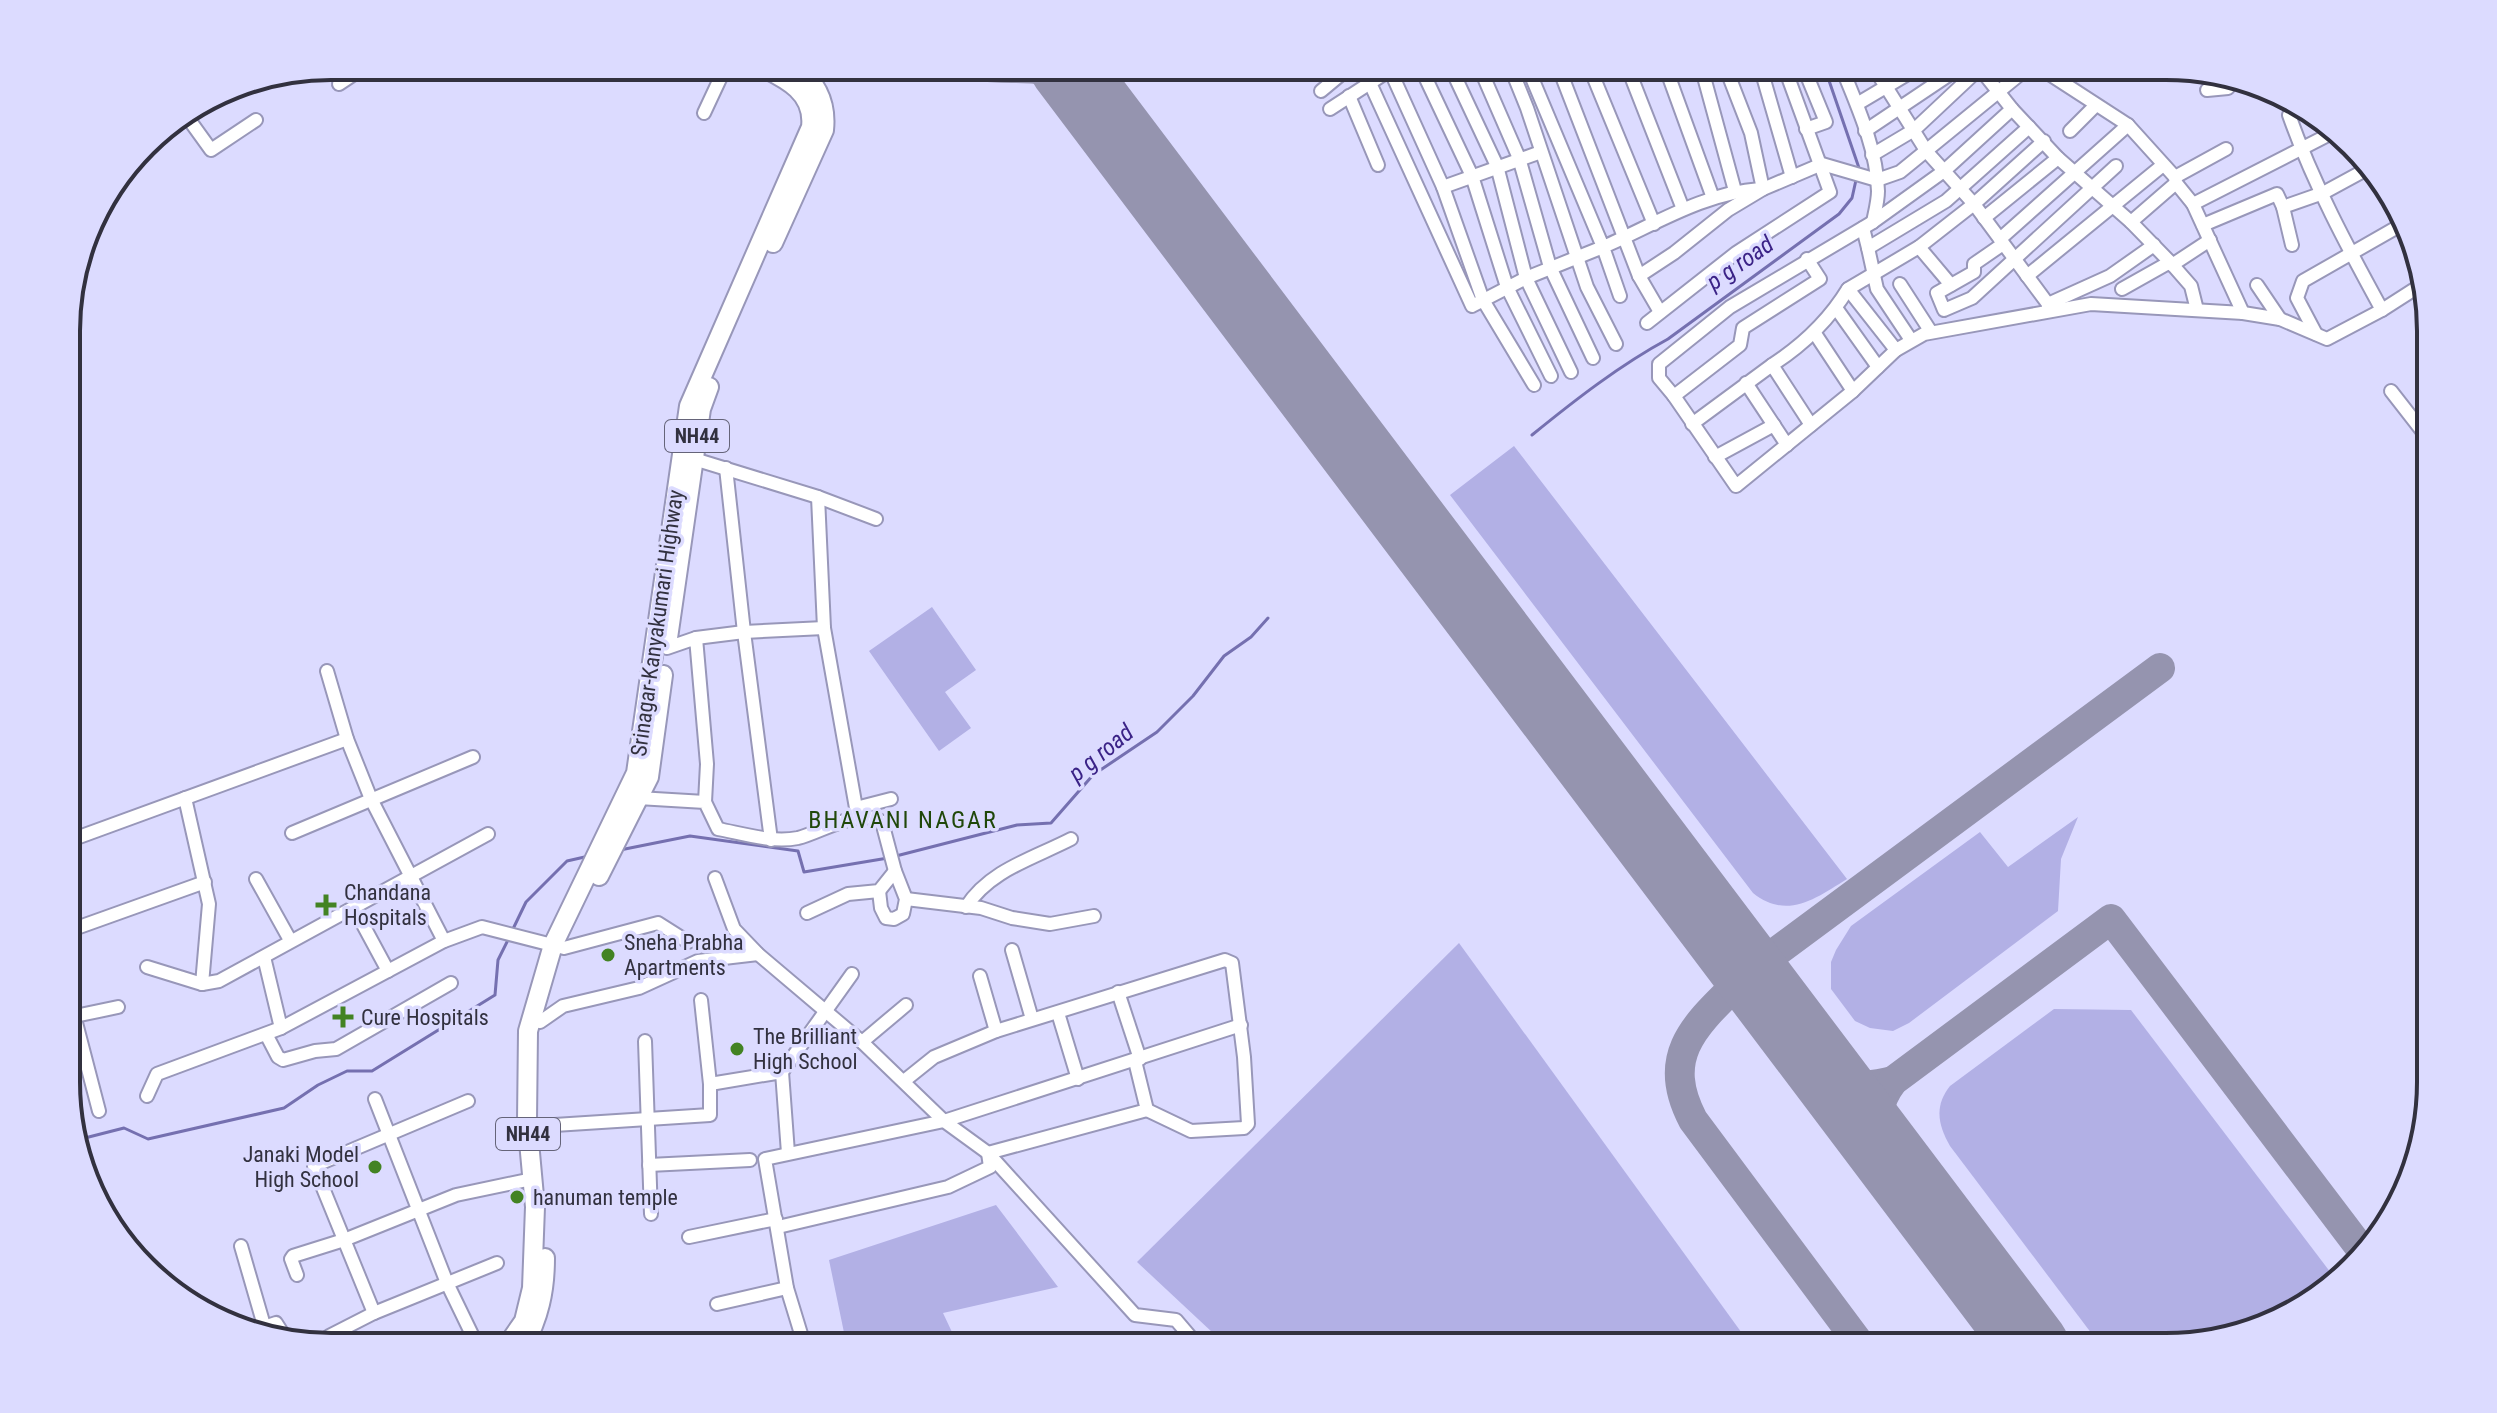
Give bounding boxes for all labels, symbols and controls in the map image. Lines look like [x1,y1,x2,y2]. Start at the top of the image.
water label: p g road [1700,230,1779,297]
road number: NH44 [665,420,729,452]
street label: Srinagar-Kanyakumari Highway [626,488,688,758]
water label: p g road [1062,718,1139,788]
district label: BHAVANI NAGAR [808,806,998,834]
place label: Chandana Hospitals [344,880,431,930]
marker: Chandana Hospitals [315,894,337,916]
place label: Sneha Prabha Apartments [624,930,744,980]
marker: Sneha Prabha Apartments [599,946,617,964]
place label: Cure Hospitals [361,1005,489,1030]
marker: Cure Hospitals [332,1006,354,1028]
place label: The Brilliant High School [753,1024,858,1074]
marker: The Brilliant High School [728,1040,746,1058]
road number: NH44 [496,1118,560,1150]
place label: Janaki Model High School [243,1142,359,1192]
marker: Janaki Model High School [366,1158,384,1176]
place label: hanuman temple [533,1185,678,1210]
marker: hanuman temple [508,1188,526,1206]

